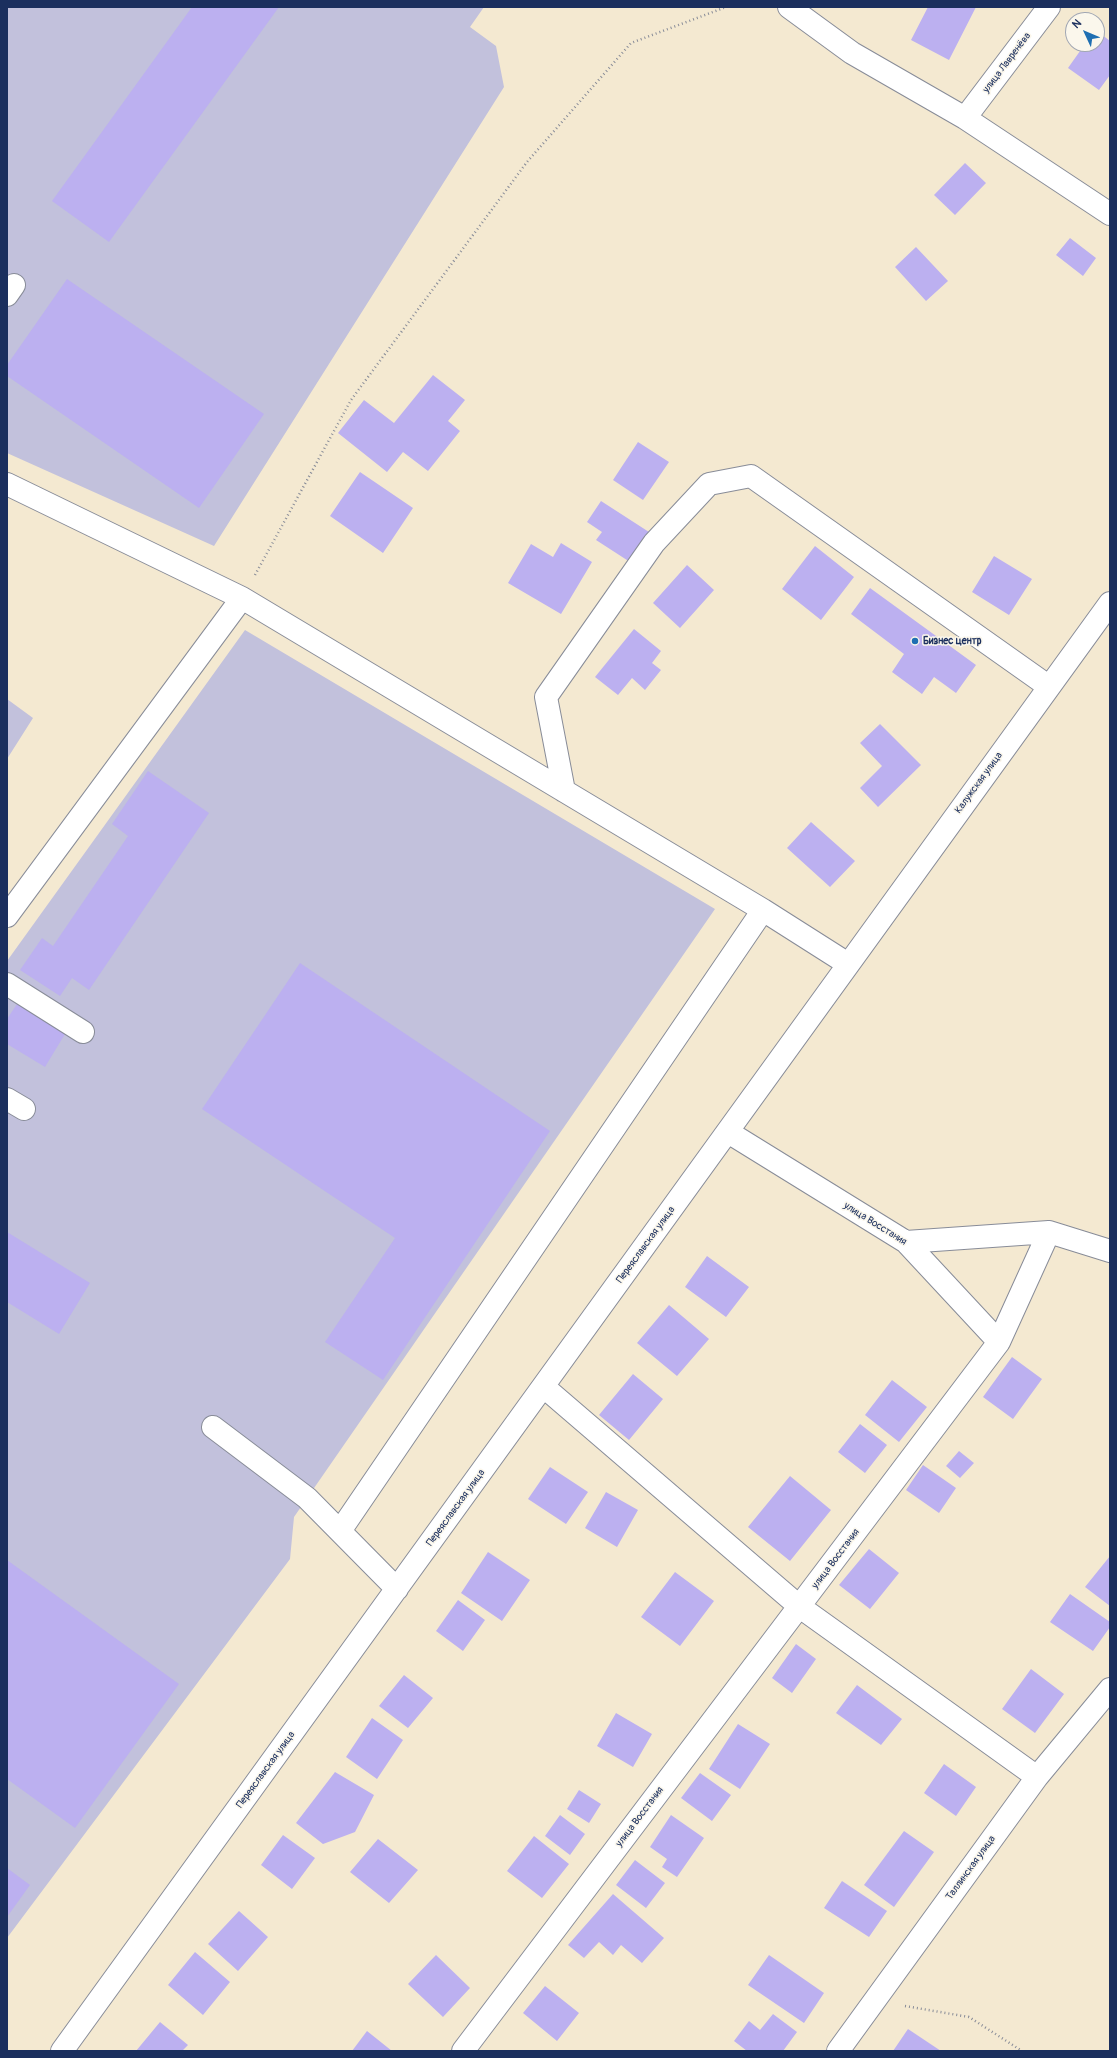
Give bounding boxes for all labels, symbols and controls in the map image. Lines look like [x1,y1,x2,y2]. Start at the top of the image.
north arrow [1065,12,1105,52]
text: N [1069,17,1084,31]
street label: улица Лавренёва [980,31,1034,95]
place label: Бизнес центр [923,635,981,647]
marker: Бизнес центр [910,636,920,646]
street label: Калужская улица [953,750,1005,816]
street label: улица Восстания [841,1200,909,1248]
street label: Переяславская улица [614,1204,678,1286]
street label: Переяславская улица [424,1467,488,1549]
street label: улица Восстания [810,1527,862,1591]
street label: Переяславская улица [234,1729,298,1811]
street label: улица Восстания [614,1785,666,1849]
street label: Таллинская улица [944,1833,998,1903]

